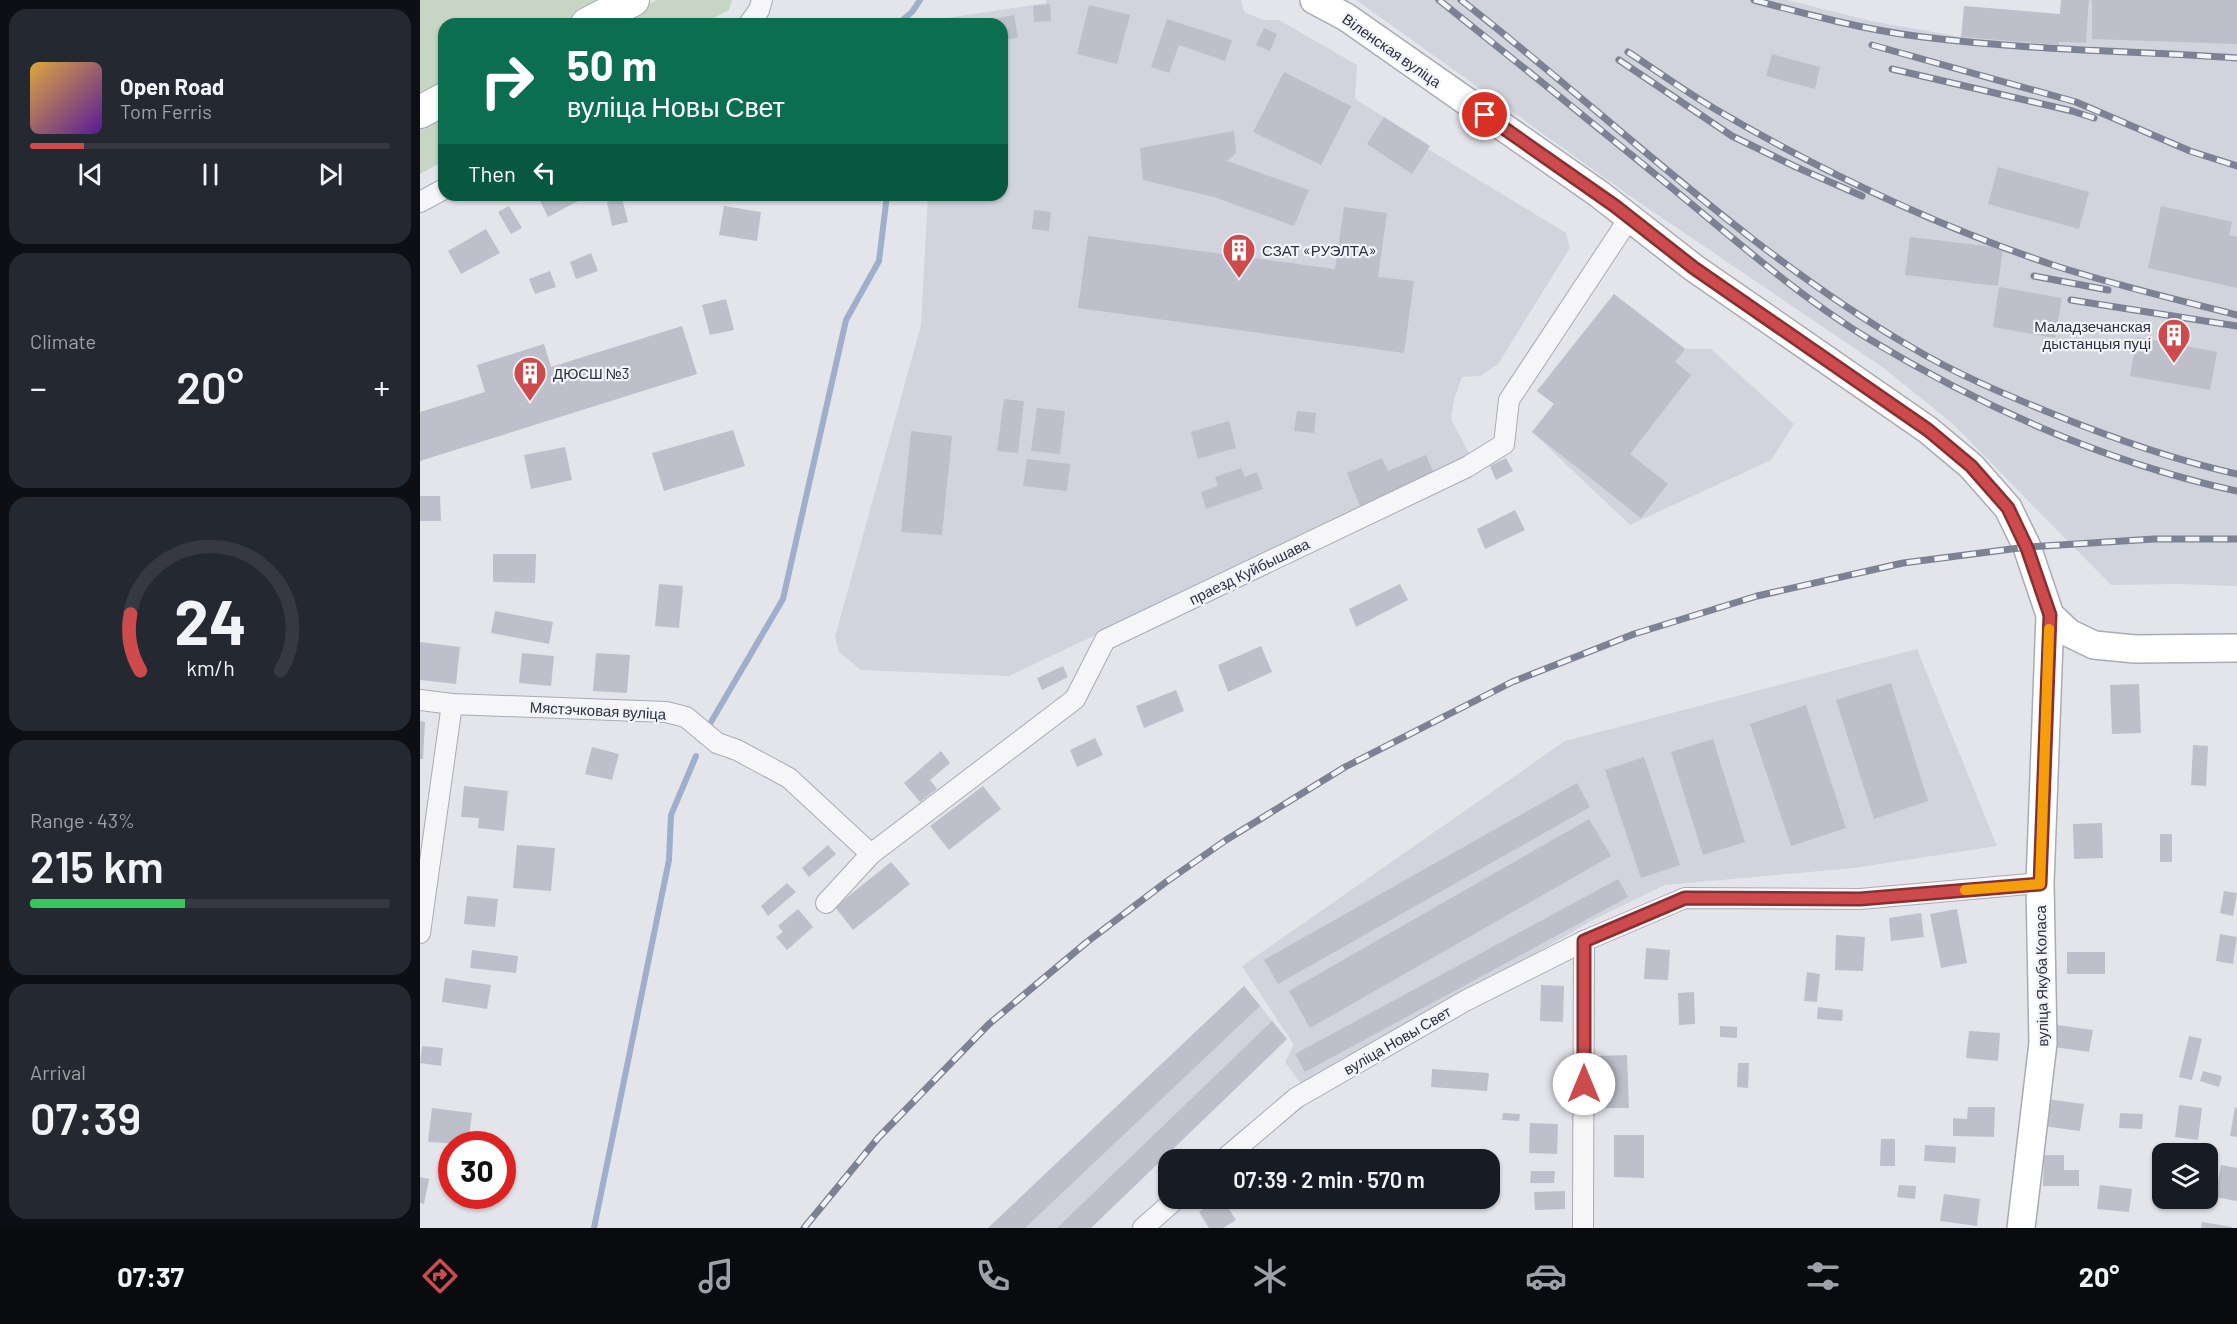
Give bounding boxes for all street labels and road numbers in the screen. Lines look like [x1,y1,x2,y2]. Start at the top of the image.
street label: Віленская вуліца [1339,9,1445,91]
street label: праезд Куйбышава [1186,534,1313,608]
street label: Мястэчковая вуліца [529,697,667,723]
street label: вуліца Якуба Коласа [2031,905,2051,1047]
street label: вуліца Новы Свет [1340,1002,1454,1078]

